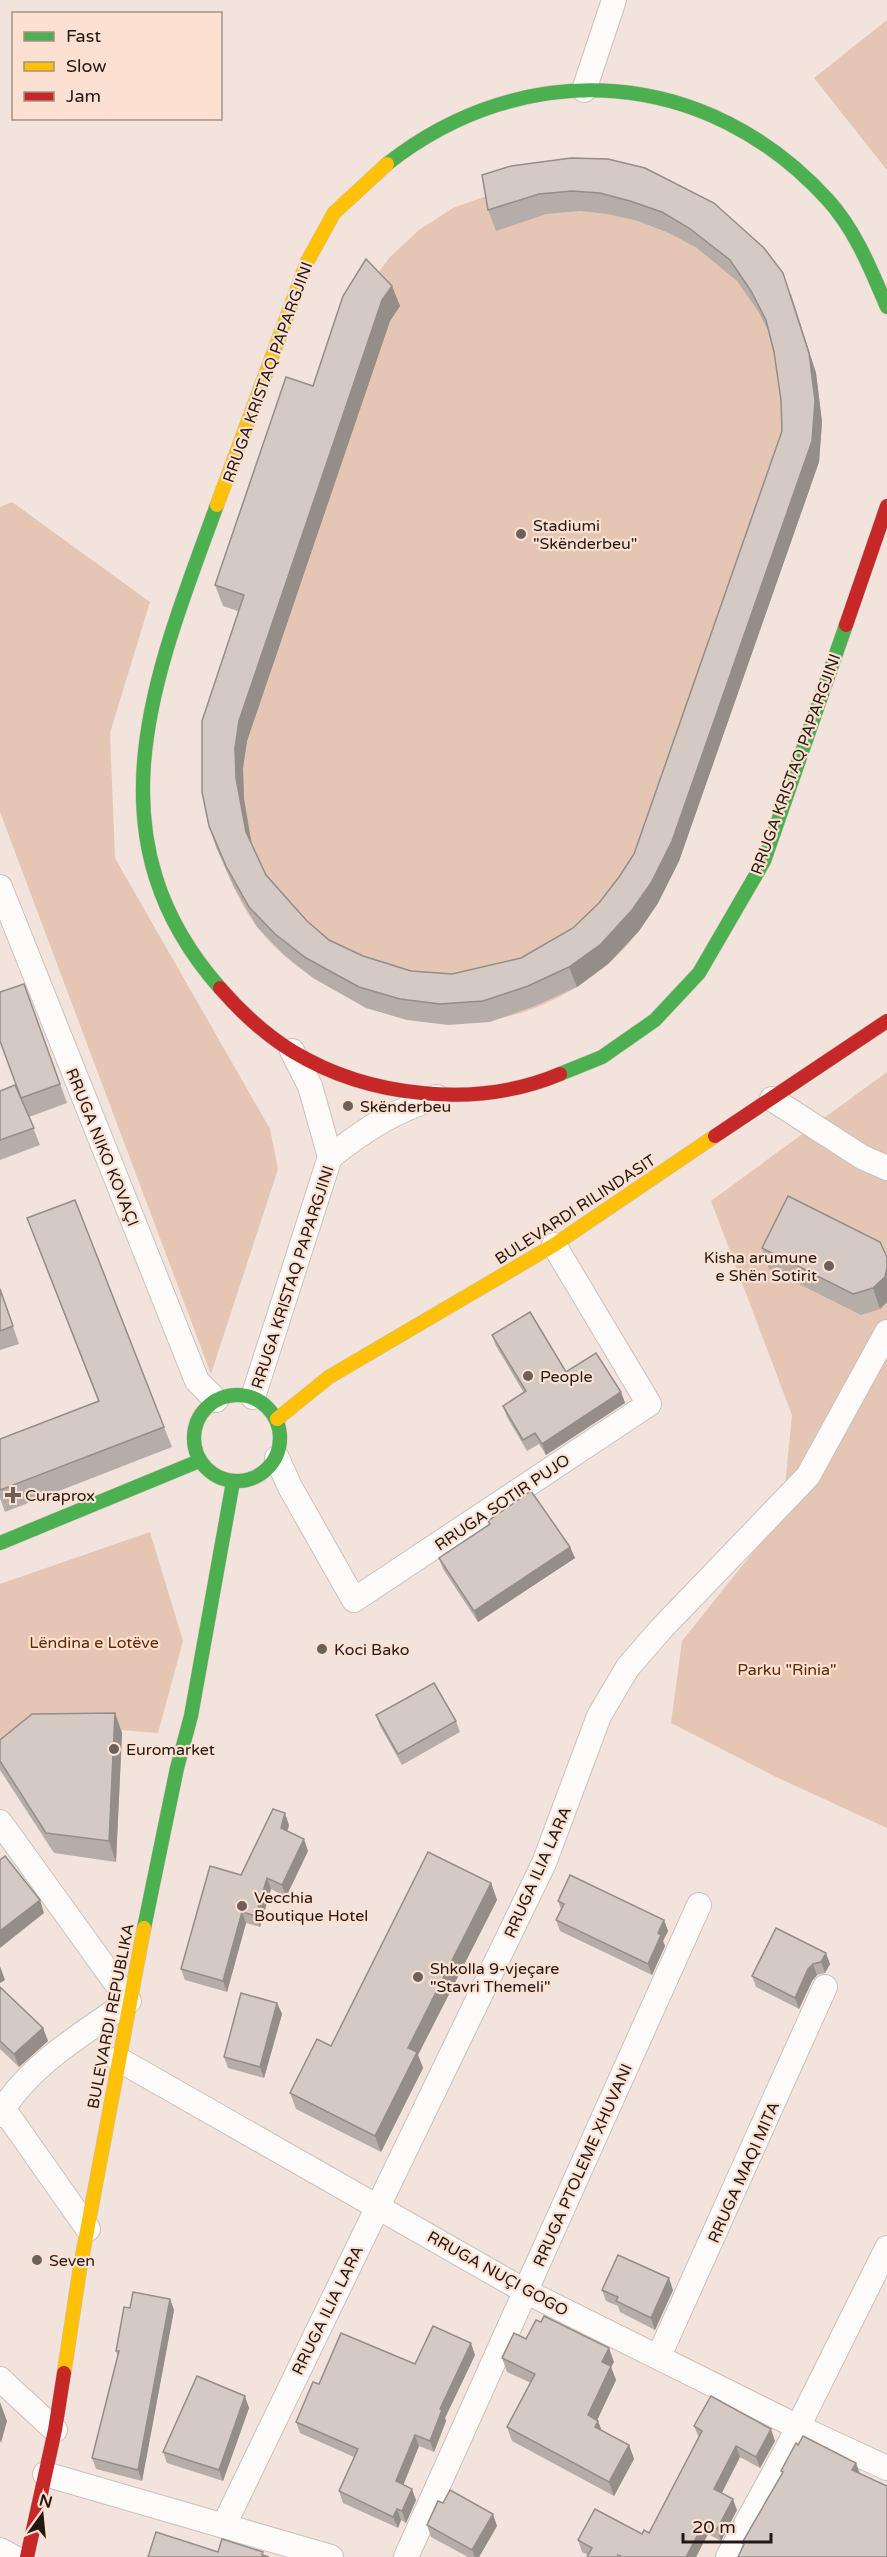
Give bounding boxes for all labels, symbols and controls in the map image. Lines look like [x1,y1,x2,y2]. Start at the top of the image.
legend [12,12,222,120]
text: Fast [66,25,101,47]
text: Slow [66,55,107,77]
text: Jam [66,85,101,107]
street label: RRUGA KRISTAQ PAPARGJINI [219,259,317,486]
place label: Stadiumi "Skënderbeu" [533,516,637,554]
marker: Stadiumi "Skënderbeu" [514,527,528,541]
street label: RRUGA KRISTAQ PAPARGJINI [747,651,845,878]
street label: RRUGA NIKO KOVAÇI [61,1065,143,1229]
place label: Skënderbeu [360,1097,451,1117]
marker: Skënderbeu [341,1099,355,1113]
street label: BULEVARDI RILINDASIT [491,1150,660,1269]
street label: RRUGA KRISTAQ PAPARGJINI [247,1163,339,1391]
place label: Kisha arumune e Shën Sotirit [704,1248,817,1286]
marker: Kisha arumune e Shën Sotirit [822,1259,836,1273]
place label: People [540,1367,592,1387]
marker: People [521,1369,535,1383]
street label: RRUGA SOTIR PUJO [431,1450,574,1555]
place label: Curaprox [25,1486,95,1506]
marker: Curaprox [6,1488,20,1502]
park label: Lëndina e Lotëve [29,1633,159,1653]
place label: Koci Bako [334,1640,410,1660]
marker: Koci Bako [315,1642,329,1656]
park label: Parku "Rinia" [737,1660,837,1680]
place label: Euromarket [126,1740,215,1760]
marker: Euromarket [107,1742,121,1756]
street label: RRUGA ILIA LARA [500,1804,576,1941]
place label: Vecchia Boutique Hotel [254,1888,368,1926]
marker: Vecchia Boutique Hotel [235,1899,249,1913]
street label: BULEVARDI REPUBLIKA [83,1922,139,2111]
place label: Shkolla 9-vjeçare "Stavri Themeli" [430,1959,559,1997]
marker: Shkolla 9-vjeçare "Stavri Themeli" [411,1970,425,1984]
street label: RRUGA PTOLEME XHUVANI [529,2061,637,2270]
street label: RRUGA MAQI MITA [704,2099,784,2246]
street label: RRUGA NUÇI GOGO [424,2227,572,2321]
street label: RRUGA ILIA LARA [288,2242,368,2379]
place label: Seven [49,2251,95,2271]
marker: Seven [30,2253,44,2267]
north arrow [12,2485,72,2545]
text: N [37,2490,54,2513]
scale bar [683,2506,772,2544]
text: 20 m [692,2516,736,2538]

